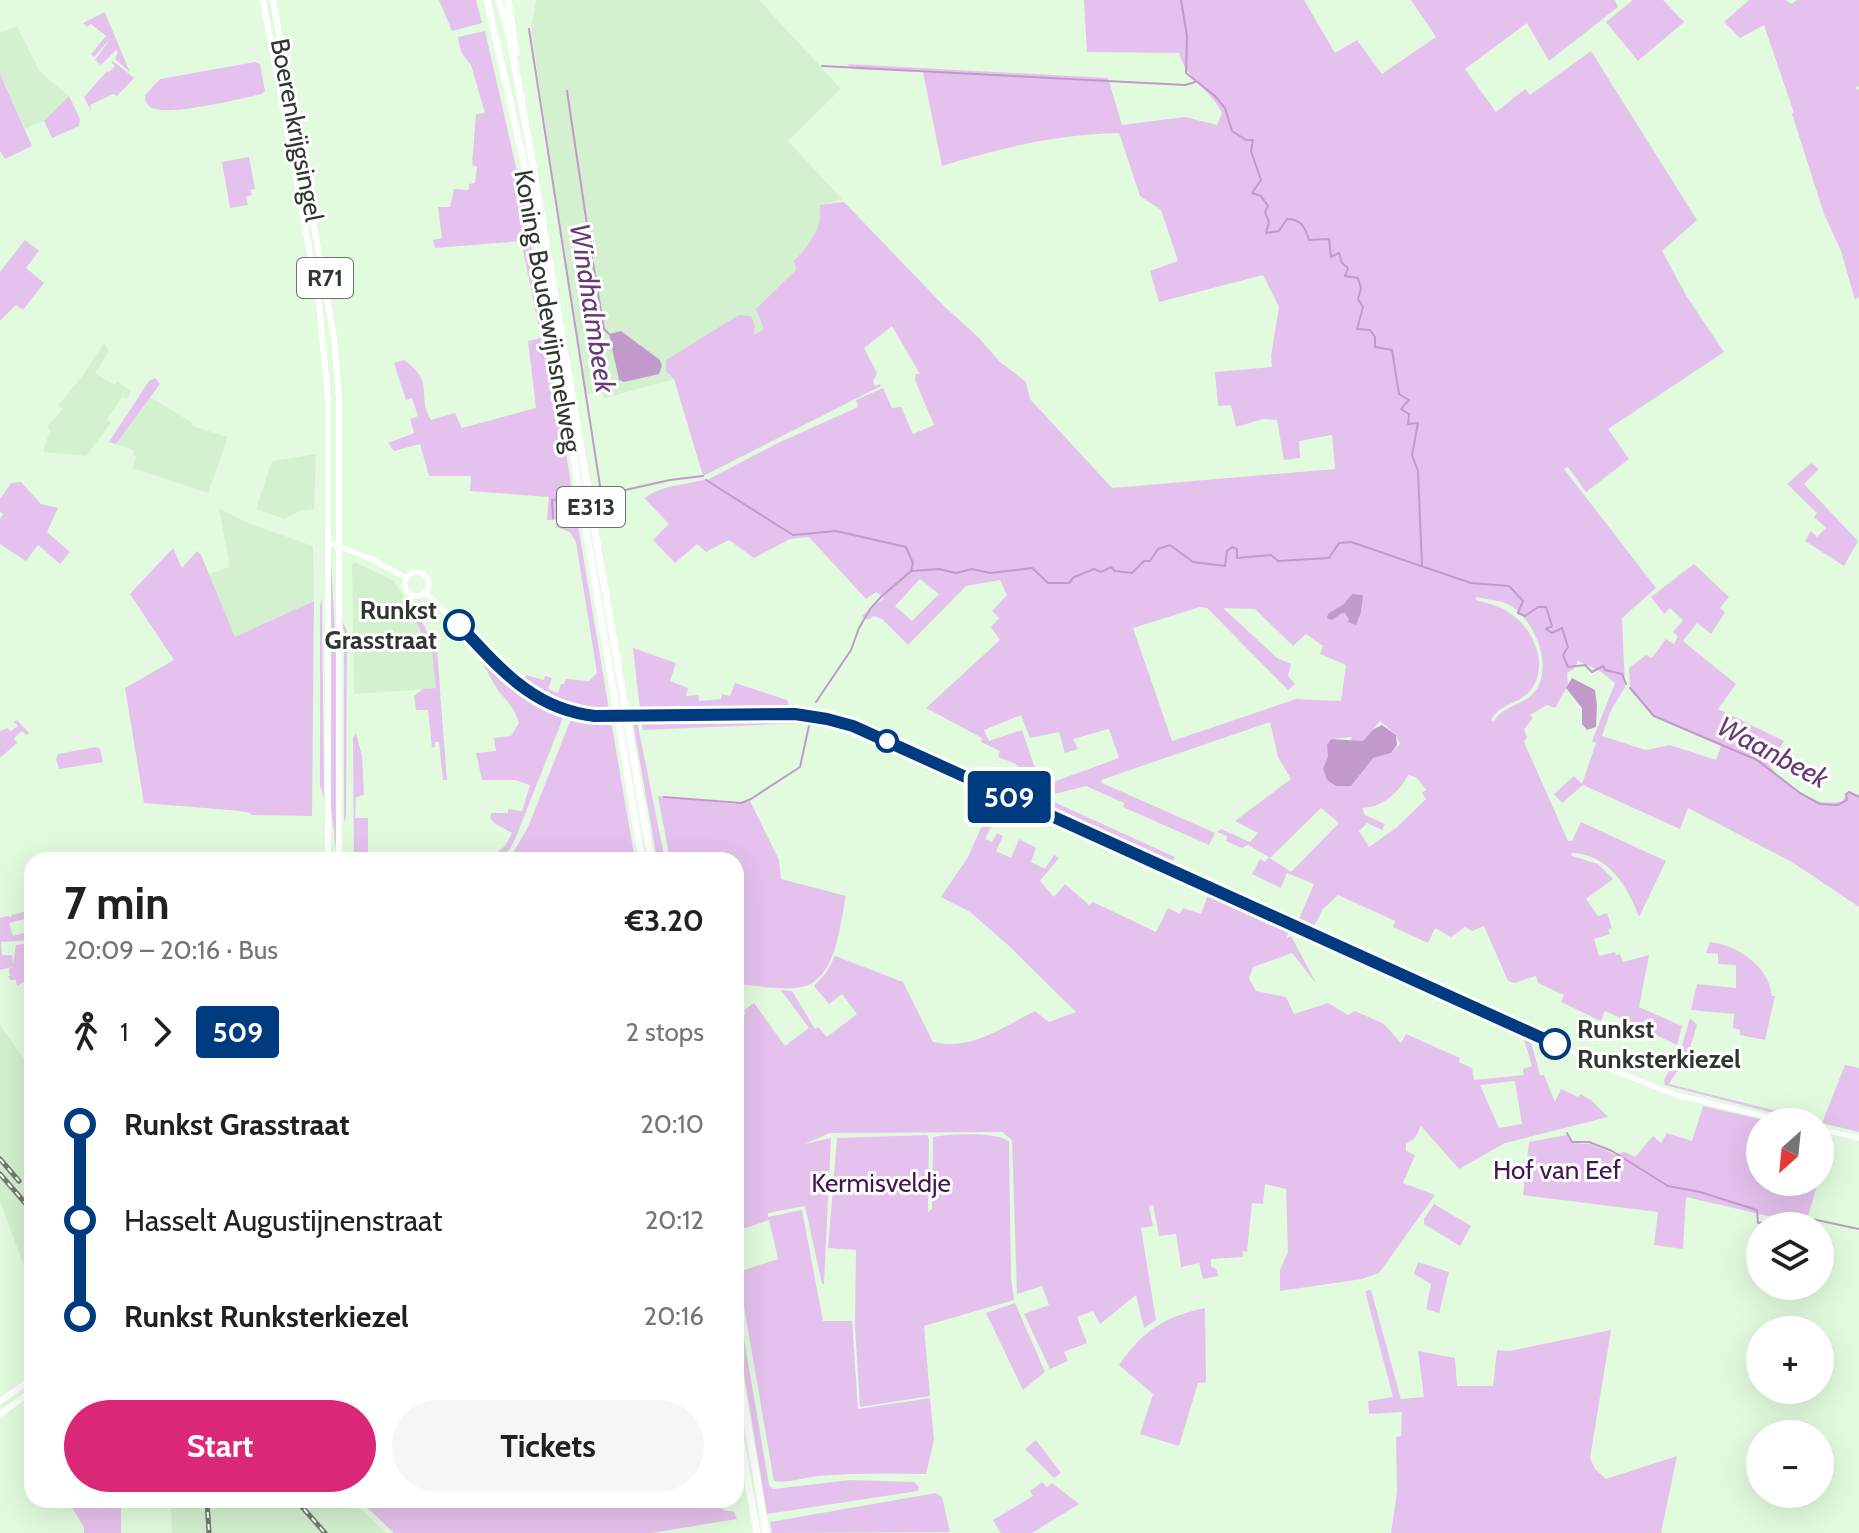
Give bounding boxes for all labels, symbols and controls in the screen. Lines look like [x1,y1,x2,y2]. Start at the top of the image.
street label: Boerenkrijgsingel [264,36,330,224]
street label: Koning Boudewijnsnelweg [507,167,589,456]
water label: Windhalmbeek [563,221,623,396]
road number: R71 [297,258,353,298]
road number: E313 [557,487,625,527]
place label: Runkst Grasstraat [325,594,437,656]
marker: Runkst Grasstraat [444,610,474,640]
water label: Waanbeek [1712,709,1835,796]
unlabelled marker [876,730,898,752]
line badge: 509 [963,771,1055,823]
text: 509 [984,780,1034,814]
text: 7 min [64,877,169,930]
text: €3.20 [625,902,704,939]
text: 20:09 – 20:16 · Bus [64,934,278,966]
icon: walk [64,1010,108,1054]
icon: forward [140,1010,184,1054]
place label: Runkst Runksterkiezel [1577,1013,1741,1075]
text: 509 [212,1015,263,1049]
text: 1 [120,1016,128,1048]
text: 2 stops [626,1016,704,1048]
marker: Runkst Runksterkiezel [1540,1029,1570,1059]
text: Runkst Grasstraat [124,1106,350,1143]
text: 20:10 [640,1108,704,1140]
north arrow [1746,1108,1834,1196]
map controls [1746,1108,1834,1508]
park label: Hof van Eef [1493,1154,1621,1186]
park label: Kermisveldje [811,1167,951,1199]
text: Hasselt Augustijnenstraat [124,1202,442,1239]
text: 20:12 [645,1204,704,1236]
button: layers [1746,1212,1834,1300]
text: Runkst Runksterkiezel [124,1298,409,1335]
text: 20:16 [644,1300,704,1332]
button: + [1746,1316,1834,1404]
button: Start [64,1400,376,1492]
button: Tickets [392,1400,704,1492]
button: − [1746,1420,1834,1508]

